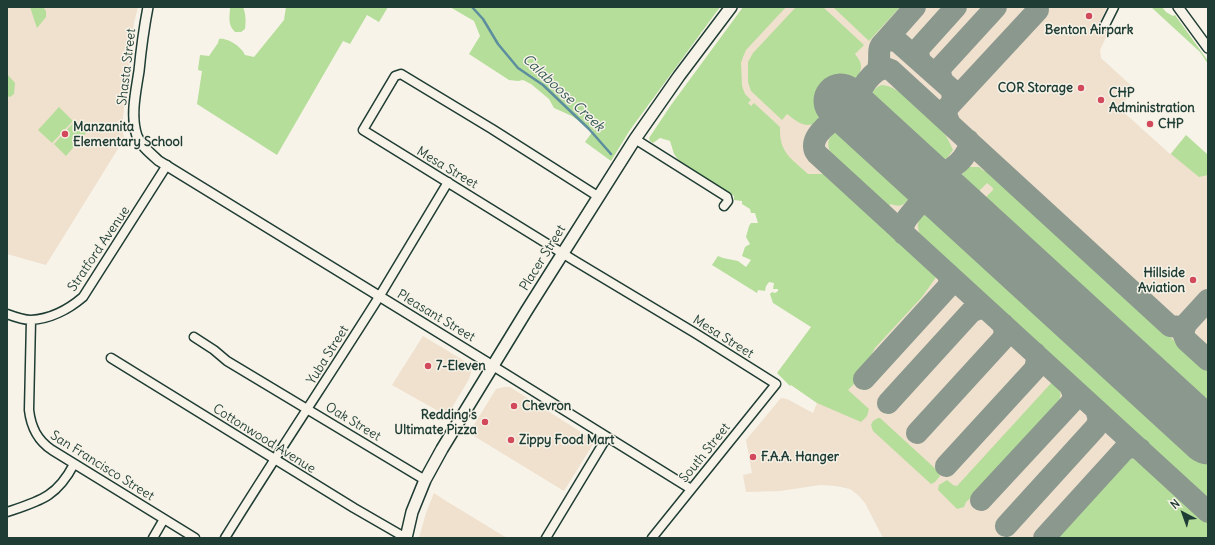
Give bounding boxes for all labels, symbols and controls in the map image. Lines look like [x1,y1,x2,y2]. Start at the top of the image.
marker: Benton Airpark [1084,11,1094,21]
place label: Benton Airpark [1045,22,1133,38]
street label: Shasta Street [115,28,139,106]
water label: Calaboose Creek [519,51,607,135]
place label: COR Storage [998,80,1073,96]
marker: COR Storage [1076,83,1086,93]
place label: CHP Administration [1109,85,1195,116]
marker: CHP Administration [1096,95,1106,105]
place label: CHP [1158,116,1184,132]
place label: Manzanita Elementary School [73,119,183,150]
marker: CHP [1145,119,1155,129]
marker: Manzanita Elementary School [60,129,70,139]
street label: Mesa Street [414,144,480,192]
street label: Stratford Avenue [65,204,133,294]
street label: Placer Street [517,222,569,294]
place label: Hillside Aviation [1138,265,1185,296]
marker: Hillside Aviation [1188,275,1198,285]
street label: Pleasant Street [394,287,478,345]
street label: Mesa Street [690,312,756,362]
street label: Yuba Street [304,323,352,387]
place label: 7-Eleven [436,358,486,374]
marker: 7-Eleven [423,361,433,371]
place label: Chevron [522,398,571,414]
street label: Oak Street [322,399,384,445]
street label: Cottonwood Avenue [210,401,318,477]
marker: Chevron [509,401,519,411]
place label: Redding's Ultimate Pizza [394,407,477,438]
marker: Redding's Ultimate Pizza [480,417,490,427]
street label: South Street [676,420,734,486]
street label: San Francisco Street [47,428,157,504]
place label: Zippy Food Mart [519,432,614,448]
marker: Zippy Food Mart [506,435,516,445]
place label: F.A.A. Hanger [761,449,839,465]
marker: F.A.A. Hanger [748,452,758,462]
north arrow [1163,493,1203,533]
text: N [1168,496,1183,512]

